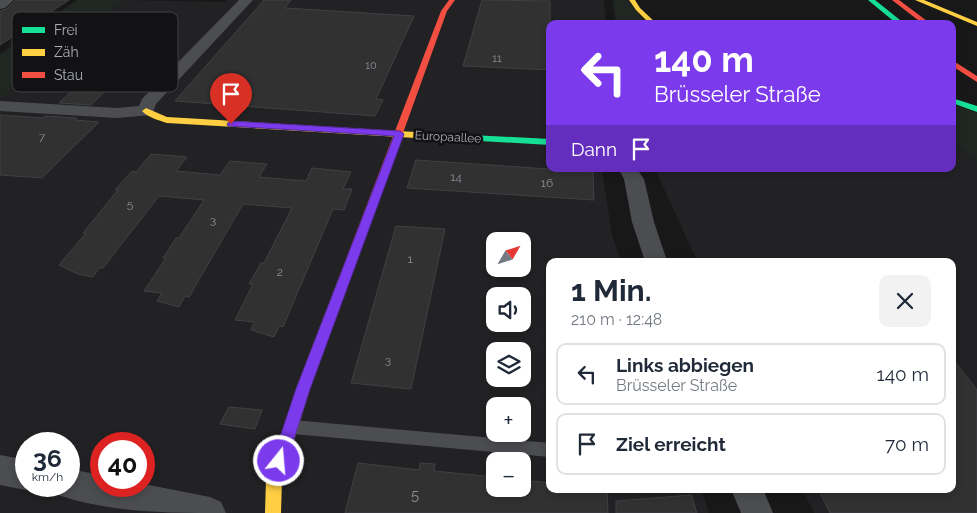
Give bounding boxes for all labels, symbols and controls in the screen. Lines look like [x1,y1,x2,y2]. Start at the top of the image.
legend [12,12,178,92]
text: Frei [54,22,78,38]
text: 140 m [654,39,754,80]
icon: left [571,40,636,105]
text: Zäh [54,44,79,60]
house number: 11 [492,52,502,65]
house number: 10 [365,59,377,72]
text: Stau [54,67,83,83]
pin [210,73,252,124]
icon: arrive [217,80,245,108]
text: Brüsseler Straße [654,81,821,107]
street label: Europaallee [414,128,482,146]
house number: 7 [39,130,46,144]
icon: arrive [627,135,655,163]
text: Dann [571,138,617,160]
house number: 14 [450,170,462,184]
house number: 16 [541,176,553,190]
house number: 5 [127,197,134,211]
house number: 3 [210,213,216,227]
north arrow [486,232,531,278]
map controls [486,232,531,497]
house number: 1 [407,252,413,266]
house number: 2 [277,265,283,279]
text: 1 Min. [571,273,652,308]
button: close [879,275,931,327]
button: sound [486,287,531,332]
text: 210 m · 12:48 [571,310,662,329]
button: layers [486,342,531,387]
house number: 3 [385,353,391,367]
text: Links abbiegen [616,354,754,376]
icon: left [573,360,601,388]
text: 140 m [877,363,929,385]
text: Brüsseler Straße [616,376,737,395]
button: + [486,397,531,442]
icon: arrive [573,430,601,458]
speed limit sign: 40 [90,432,155,497]
text: Ziel erreicht [616,433,726,455]
text: 70 m [885,433,929,455]
position arrow [252,434,304,486]
text: 36 [33,443,62,473]
button: − [486,452,531,497]
text: km/h [32,470,63,484]
house number: 5 [411,486,419,504]

